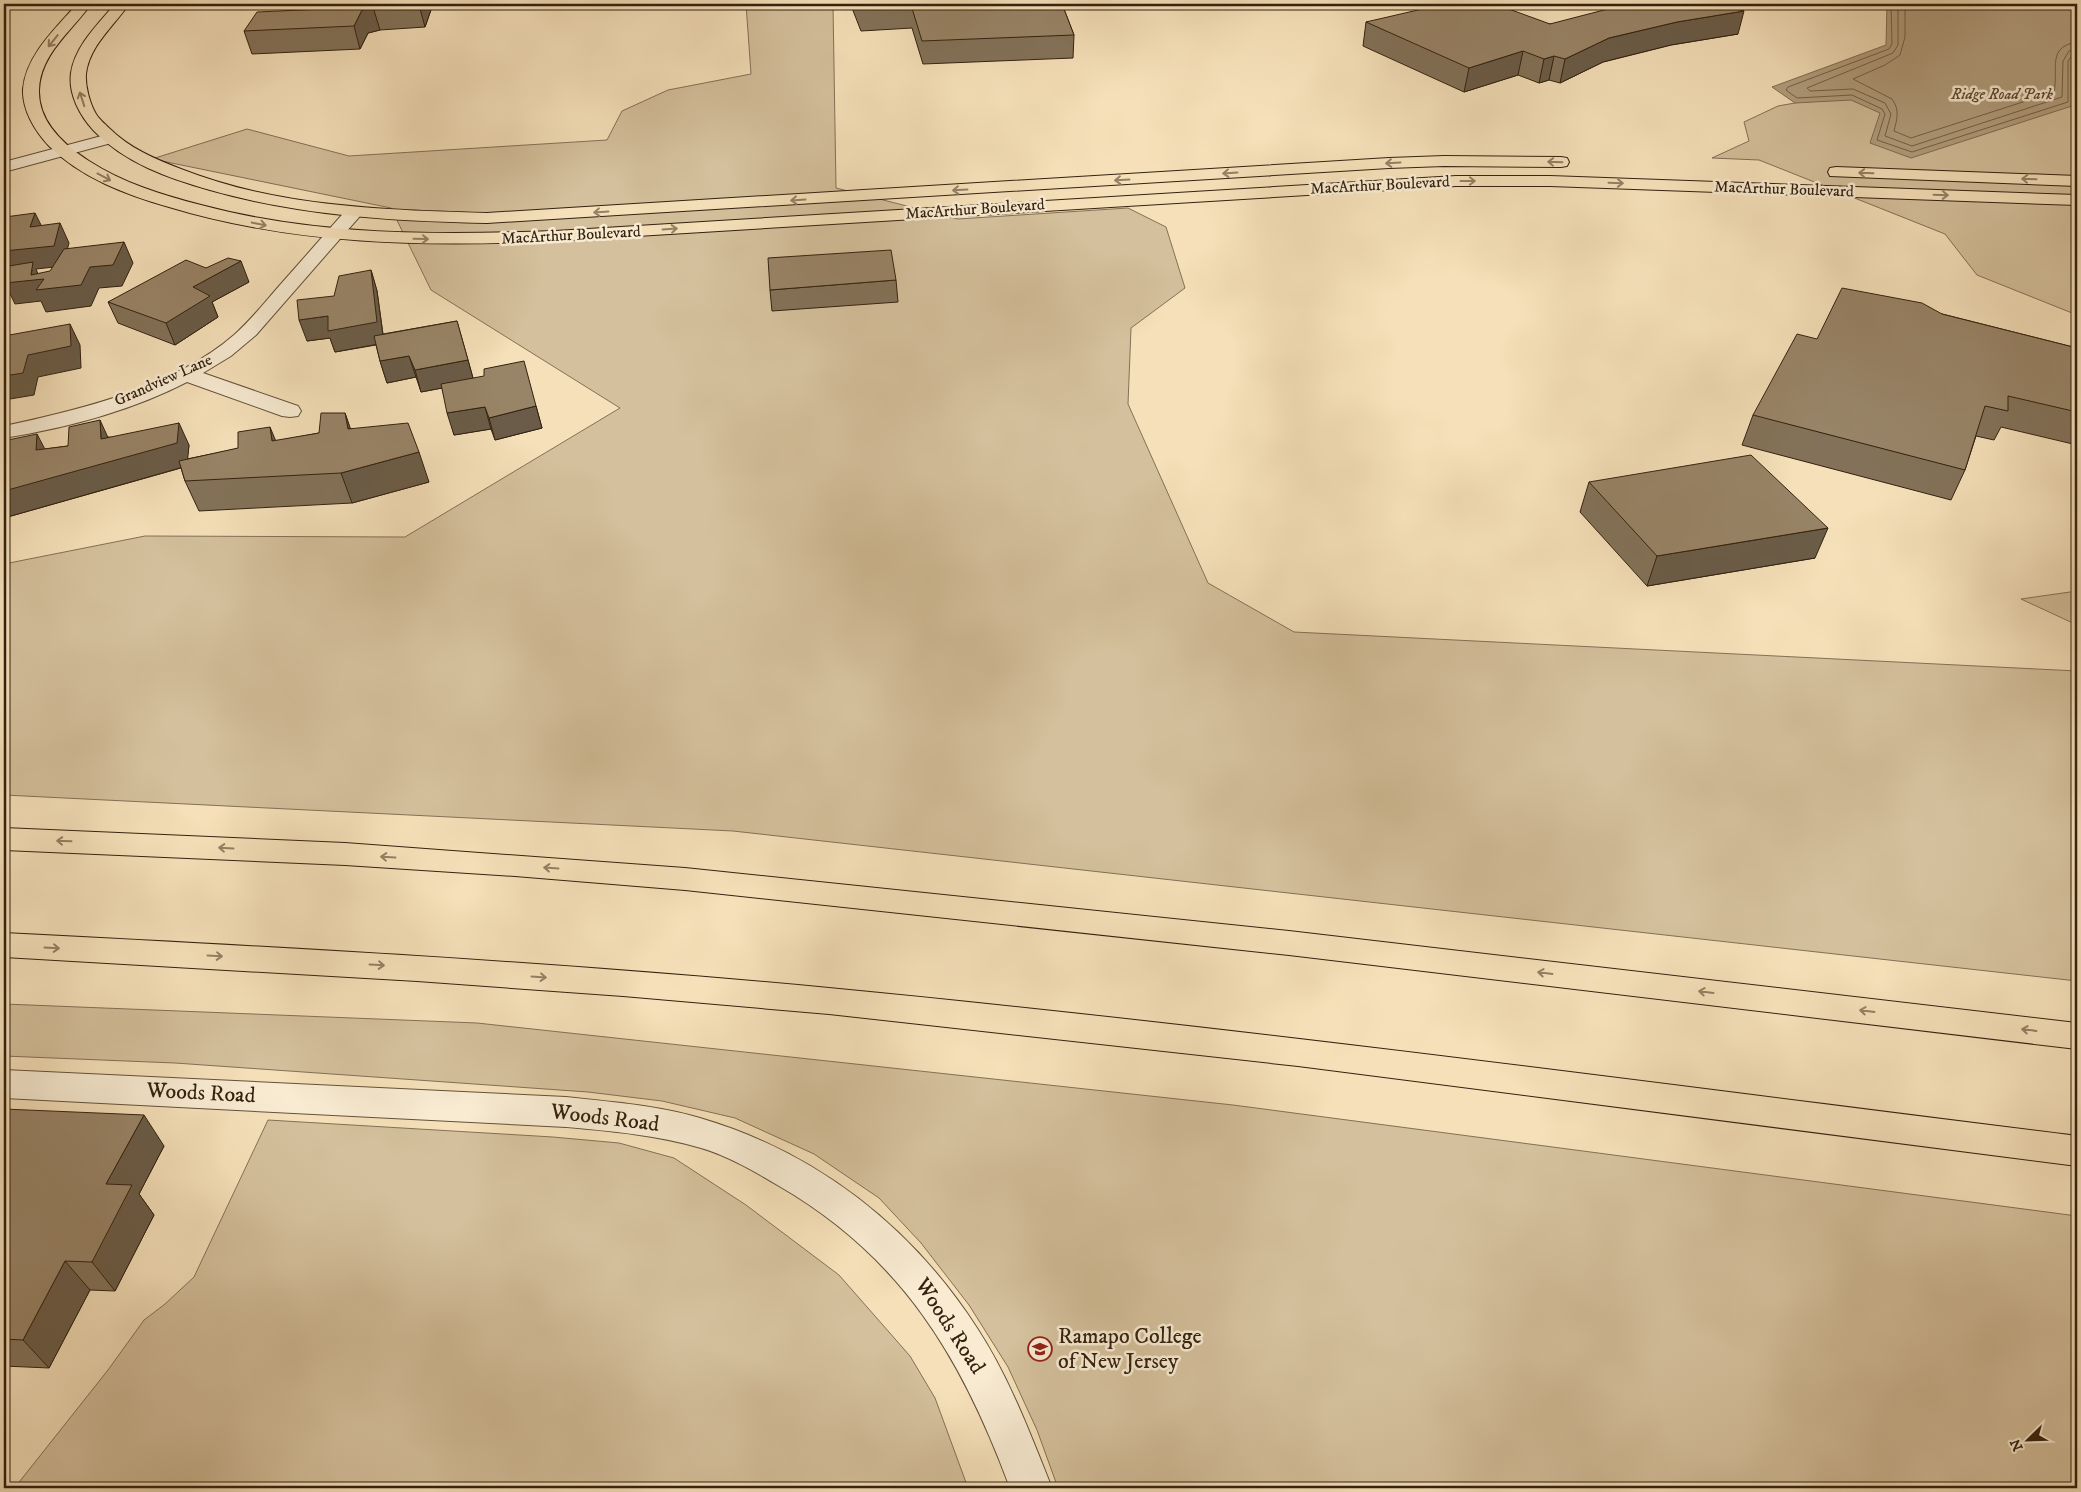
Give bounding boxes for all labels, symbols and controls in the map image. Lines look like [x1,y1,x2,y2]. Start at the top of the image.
one-way arrow [47,34,58,47]
park label: Ridge Road Park [1950,84,2053,104]
one-way arrow [76,92,86,108]
one-way arrow [1547,157,1564,167]
one-way arrow [1385,159,1401,168]
one-way arrow [1858,168,1874,178]
one-way arrow [1223,169,1239,178]
street label: MacArthur Boulevard [1310,171,1450,199]
one-way arrow [97,172,112,182]
one-way arrow [2021,174,2037,184]
one-way arrow [1115,175,1131,184]
one-way arrow [1460,176,1476,185]
street label: MacArthur Boulevard [1714,177,1854,201]
one-way arrow [1608,178,1624,188]
one-way arrow [953,185,969,194]
one-way arrow [1932,190,1948,200]
street label: MacArthur Boulevard [905,194,1045,224]
one-way arrow [790,195,806,204]
one-way arrow [593,207,609,216]
one-way arrow [251,220,267,229]
street label: MacArthur Boulevard [501,221,641,249]
one-way arrow [662,224,678,233]
one-way arrow [412,234,428,244]
street label: Grandview Lane [111,349,215,410]
one-way arrow [56,836,72,845]
one-way arrow [218,843,234,852]
one-way arrow [381,853,397,862]
one-way arrow [543,863,559,872]
one-way arrow [44,943,60,952]
one-way arrow [206,952,222,961]
one-way arrow [369,961,385,970]
one-way arrow [1537,968,1553,978]
one-way arrow [531,972,547,981]
one-way arrow [1698,987,1714,997]
one-way arrow [1860,1006,1876,1016]
one-way arrow [2021,1025,2037,1035]
street label: Woods Road [145,1077,256,1109]
street label: Woods Road [548,1098,661,1138]
street label: Woods Road [908,1272,991,1379]
place label: Ramapo College of New Jersey [1058,1323,1202,1375]
school or university icon: Ramapo College of New Jersey [1027,1336,1053,1362]
north arrow [2004,1414,2054,1464]
text: N [2006,1435,2027,1453]

